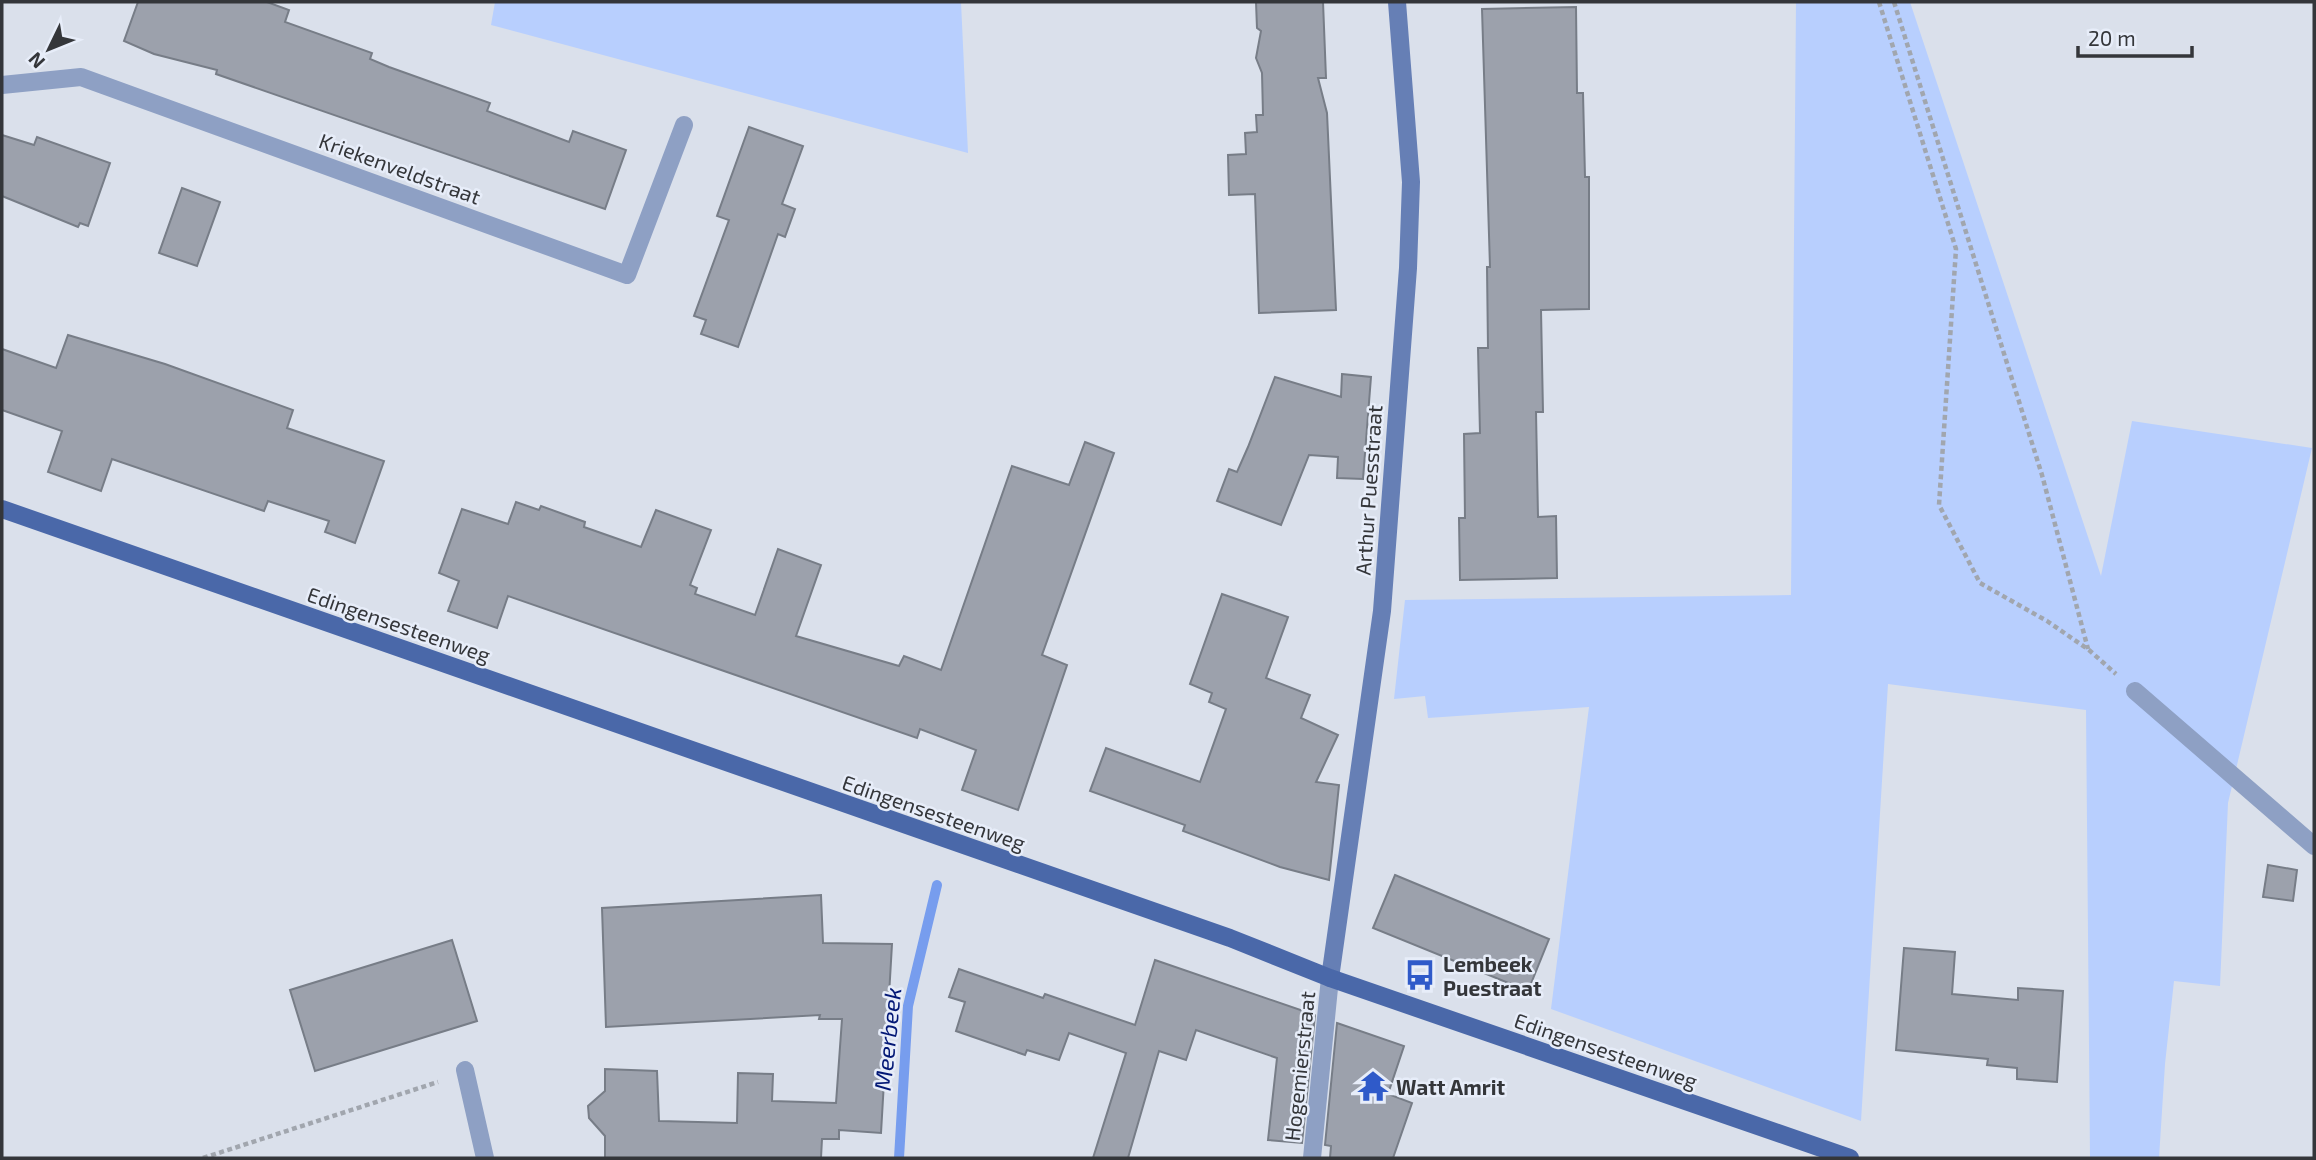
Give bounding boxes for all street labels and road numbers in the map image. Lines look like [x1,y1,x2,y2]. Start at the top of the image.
street label: Kriekenveldstraat [316,127,484,209]
street label: Arthur Puesstraat [1350,404,1386,576]
street label: Edingensesteenweg [304,581,494,667]
street label: Edingensesteenweg [839,769,1029,855]
street label: Hogemierstraat [1279,990,1319,1142]
street label: Edingensesteenweg [1511,1007,1701,1093]

